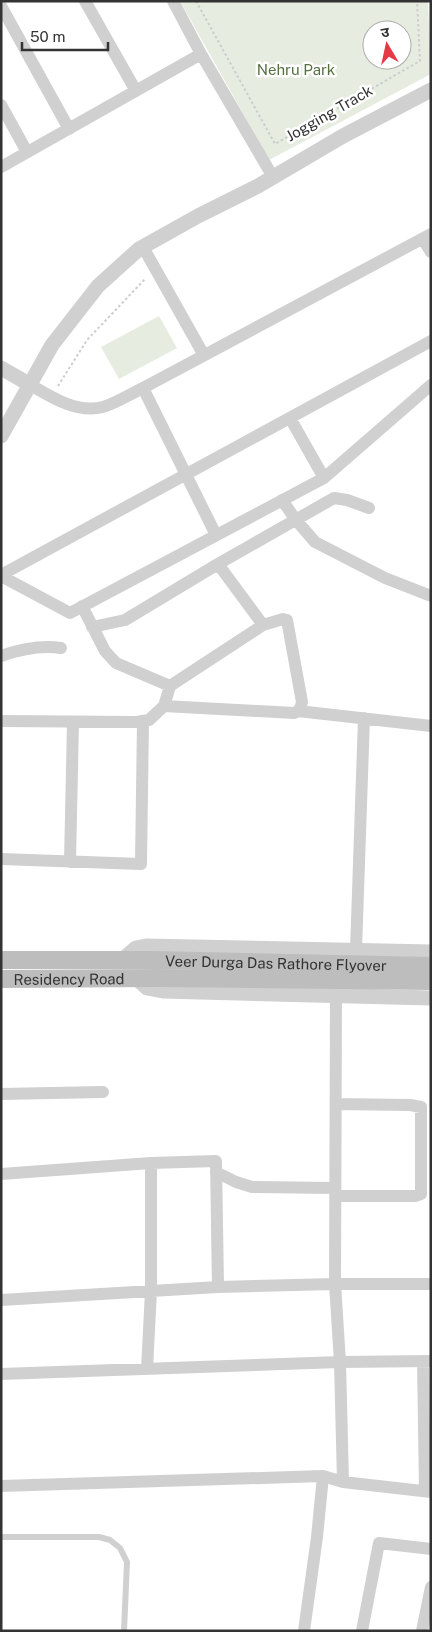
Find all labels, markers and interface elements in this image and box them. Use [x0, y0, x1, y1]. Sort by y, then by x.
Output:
scale bar [22, 20, 109, 52]
north arrow [362, 20, 412, 70]
text: उ [380, 23, 391, 41]
text: 50 m [30, 28, 65, 45]
park label: Nehru Park [257, 61, 335, 78]
street label: Jogging Track [283, 81, 375, 145]
street label: Veer Durga Das Rathore Flyover [165, 952, 387, 974]
street label: Residency Road [13, 970, 125, 987]

